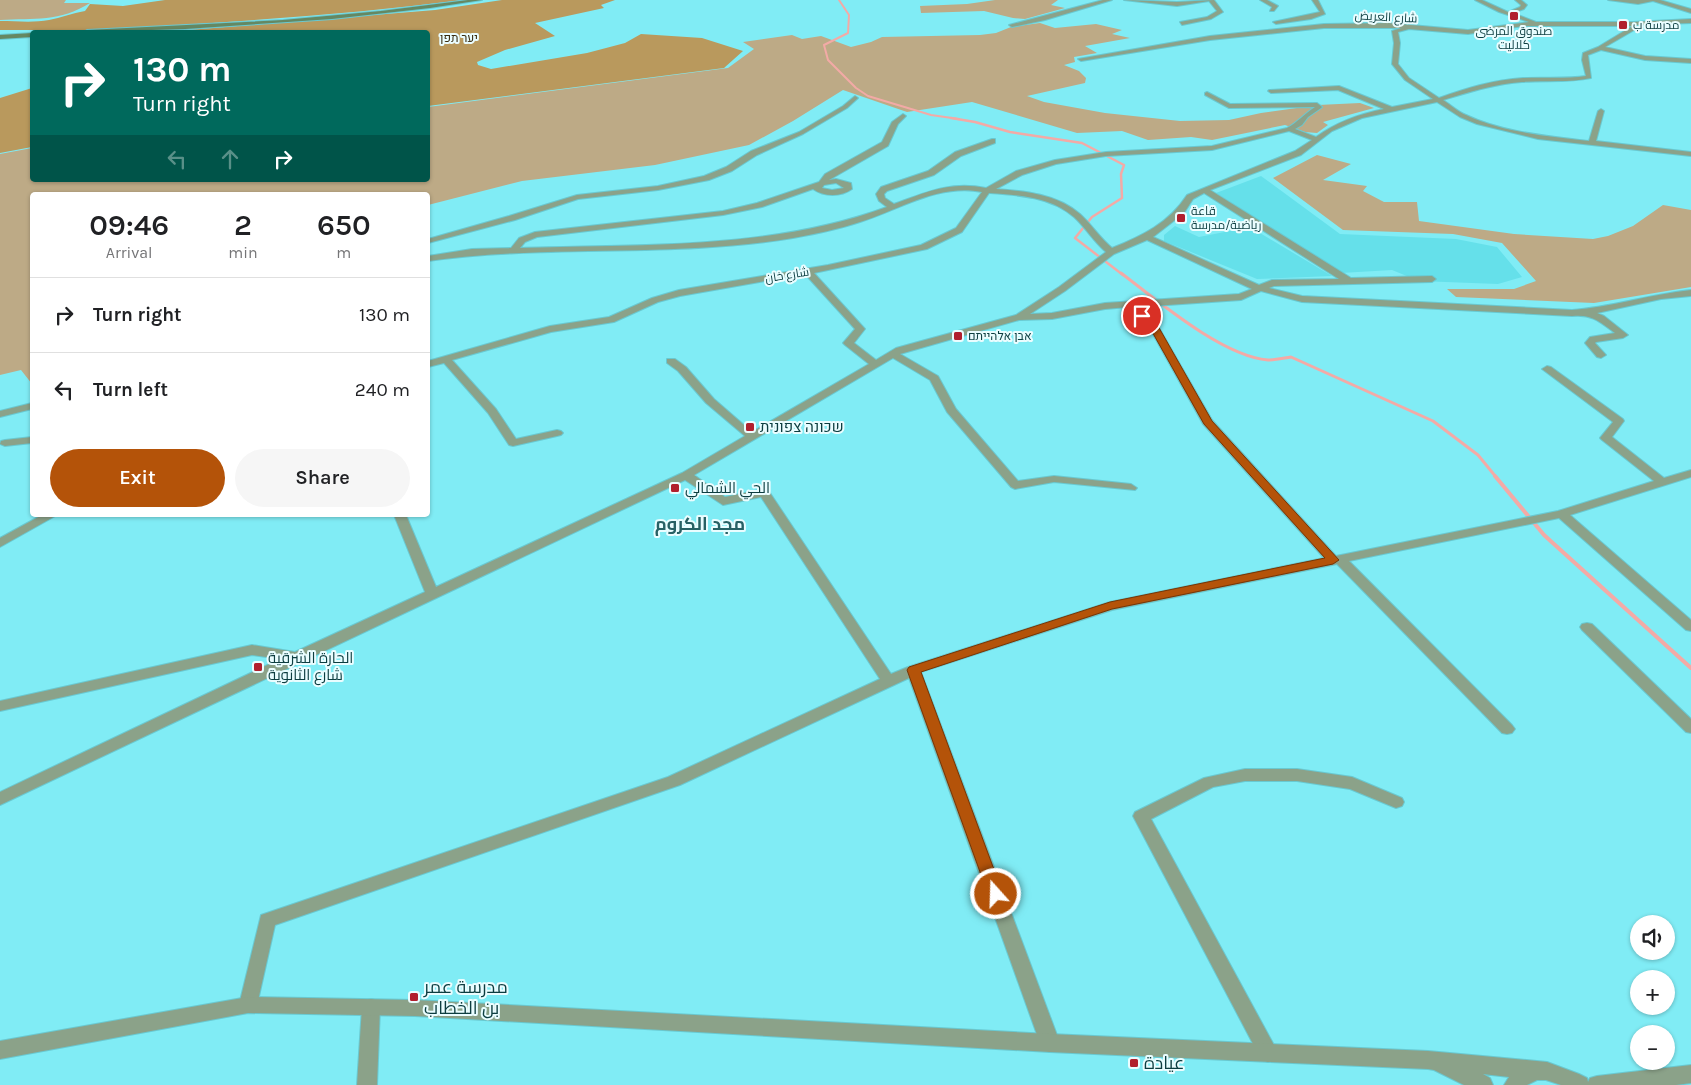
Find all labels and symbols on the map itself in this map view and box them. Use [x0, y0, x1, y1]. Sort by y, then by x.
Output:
street label: شارع العريض [1354, 8, 1418, 27]
marker: صندوق المرضى كلاليت [1508, 10, 1520, 22]
place label: مدرسة ب [1633, 18, 1679, 32]
marker: مدرسة ب [1617, 19, 1629, 31]
place label: صندوق المرضى كلاليت [1476, 24, 1552, 52]
park label: יער תפן [440, 31, 478, 45]
place label: قاعة رياضية/مدرسة [1191, 204, 1261, 232]
marker: قاعة رياضية/مدرسة [1175, 212, 1187, 224]
street label: شارع خان [764, 265, 810, 286]
pin [1121, 295, 1163, 337]
place label: אבן אלהייתם [968, 329, 1032, 343]
marker: אבן אלהייתם [952, 330, 964, 342]
place label: שכונה צפונית [760, 418, 844, 436]
marker: שכונה צפונית [744, 421, 756, 433]
place label: الحي الشمالي [685, 479, 770, 500]
marker: الحي الشمالي [669, 482, 681, 494]
district label: مجد الكروم [655, 513, 745, 536]
place label: الحارة الشرقية شارع الثانوية [268, 649, 353, 686]
marker: الحارة الشرقية شارع الثانوية [252, 661, 264, 673]
position arrow [969, 867, 1021, 919]
place label: مدرسة عمر بن الخطاب [423, 976, 508, 1019]
marker: مدرسة عمر بن الخطاب [408, 991, 420, 1003]
place label: عيادة [1144, 1052, 1184, 1074]
marker: عيادة [1128, 1057, 1140, 1069]

